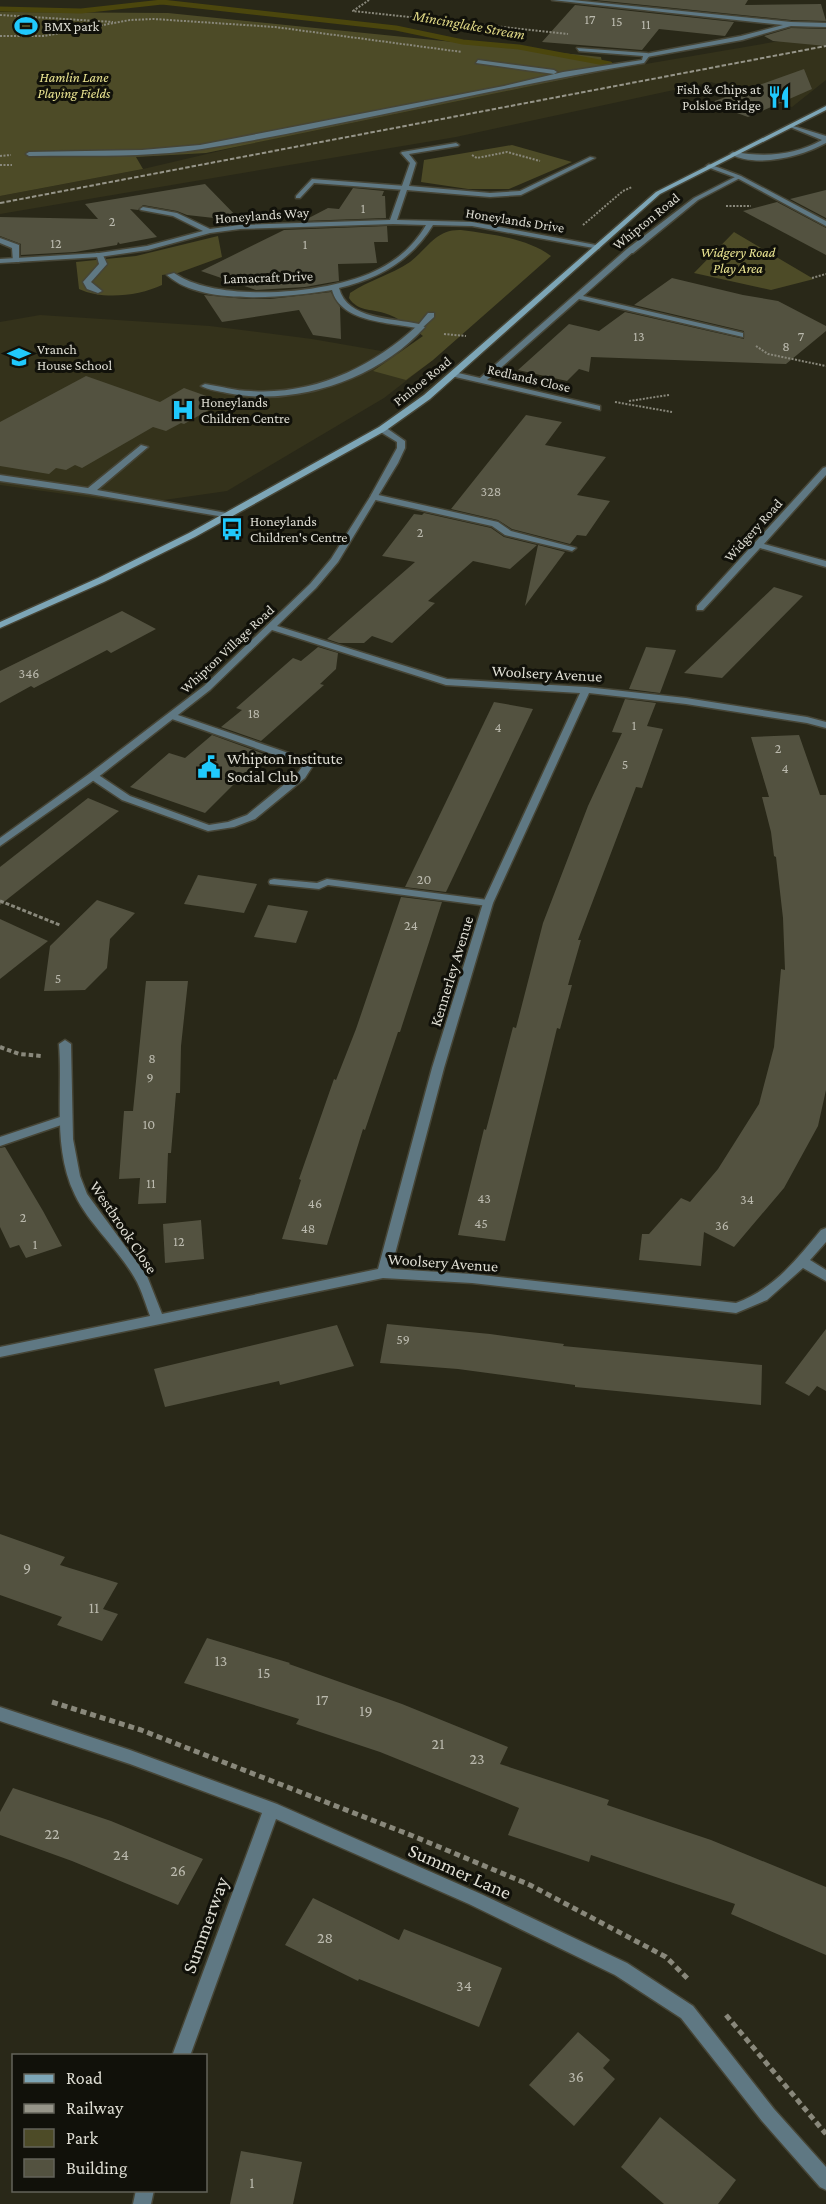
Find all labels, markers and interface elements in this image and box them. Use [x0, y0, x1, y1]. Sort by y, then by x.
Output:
water label: Mincinglake Stream [411, 7, 526, 44]
house number: 17 [584, 11, 596, 27]
sports icon: BMX park [13, 13, 39, 39]
house number: 15 [611, 13, 623, 29]
house number: 11 [641, 16, 651, 32]
place label: BMX park [44, 18, 100, 34]
park label: Hamlin Lane Playing Fields [38, 69, 111, 101]
place label: Fish & Chips at Polsloe Bridge [676, 81, 761, 113]
restaurant icon: Fish & Chips at Polsloe Bridge [766, 84, 792, 110]
street label: Whipton Road [609, 189, 683, 253]
house number: 1 [361, 200, 366, 216]
street label: Honeylands Way [214, 204, 310, 226]
street label: Honeylands Drive [464, 204, 566, 236]
house number: 2 [109, 213, 116, 229]
house number: 12 [50, 235, 62, 251]
house number: 1 [303, 236, 308, 252]
park label: Widgery Road Play Area [701, 244, 776, 276]
street label: Lamacraft Drive [223, 267, 313, 287]
house number: 13 [633, 328, 645, 344]
house number: 7 [798, 328, 805, 344]
house number: 8 [782, 338, 790, 354]
place label: Vranch House School [37, 341, 113, 373]
school or university icon: Vranch House School [6, 344, 32, 370]
street label: Pinhoe Road [390, 352, 455, 409]
street label: Redlands Close [486, 361, 572, 395]
place label: Honeylands Children Centre [201, 394, 290, 426]
hospital icon: Honeylands Children Centre [170, 397, 196, 423]
house number: 328 [481, 483, 501, 499]
street label: Widgery Road [721, 495, 786, 565]
place label: Honeylands Children's Centre [250, 513, 347, 545]
bus stop icon: Honeylands Children's Centre [219, 516, 245, 542]
house number: 2 [417, 524, 424, 540]
street label: Whipton Village Road [177, 601, 278, 697]
street label: Woolsery Avenue [491, 662, 603, 686]
house number: 346 [19, 665, 39, 681]
house number: 18 [248, 705, 260, 721]
house number: 1 [632, 717, 637, 733]
house number: 4 [494, 719, 502, 735]
house number: 2 [775, 740, 782, 756]
place label: Whipton Institute Social Club [227, 750, 343, 785]
public building icon: Whipton Institute Social Club [196, 754, 222, 780]
house number: 5 [622, 756, 628, 772]
house number: 4 [781, 760, 789, 776]
house number: 20 [417, 871, 431, 887]
street label: Kennerley Avenue [427, 914, 477, 1029]
house number: 24 [404, 917, 418, 933]
house number: 5 [55, 970, 61, 986]
house number: 8 [148, 1050, 156, 1066]
house number: 9 [146, 1069, 154, 1085]
house number: 10 [143, 1116, 155, 1132]
house number: 11 [146, 1175, 156, 1191]
street label: Westbrook Close [86, 1178, 161, 1277]
house number: 43 [477, 1190, 491, 1206]
house number: 34 [740, 1191, 754, 1207]
house number: 46 [308, 1195, 322, 1211]
house number: 2 [20, 1209, 27, 1225]
house number: 45 [474, 1215, 488, 1231]
house number: 36 [715, 1217, 729, 1233]
house number: 48 [301, 1220, 315, 1236]
house number: 12 [173, 1233, 185, 1249]
house number: 1 [33, 1236, 38, 1252]
street label: Woolsery Avenue [387, 1250, 499, 1276]
house number: 59 [396, 1331, 410, 1347]
house number: 9 [23, 1559, 31, 1576]
house number: 11 [89, 1599, 99, 1616]
house number: 13 [215, 1652, 227, 1669]
house number: 15 [258, 1664, 270, 1681]
house number: 17 [316, 1691, 329, 1708]
house number: 19 [359, 1702, 373, 1719]
house number: 21 [432, 1735, 444, 1752]
house number: 23 [469, 1750, 485, 1767]
house number: 22 [44, 1825, 60, 1842]
street label: Summer Lane [405, 1838, 515, 1904]
house number: 24 [113, 1846, 129, 1863]
house number: 26 [170, 1862, 186, 1879]
street label: Summerway [177, 1873, 234, 1977]
house number: 28 [317, 1929, 333, 1946]
house number: 34 [456, 1977, 472, 1994]
legend [12, 2054, 207, 2192]
text: Road [66, 2068, 103, 2088]
house number: 36 [568, 2068, 584, 2085]
text: Railway [66, 2098, 124, 2118]
text: Park [66, 2128, 98, 2148]
text: Building [66, 2158, 128, 2178]
house number: 1 [249, 2174, 255, 2191]

